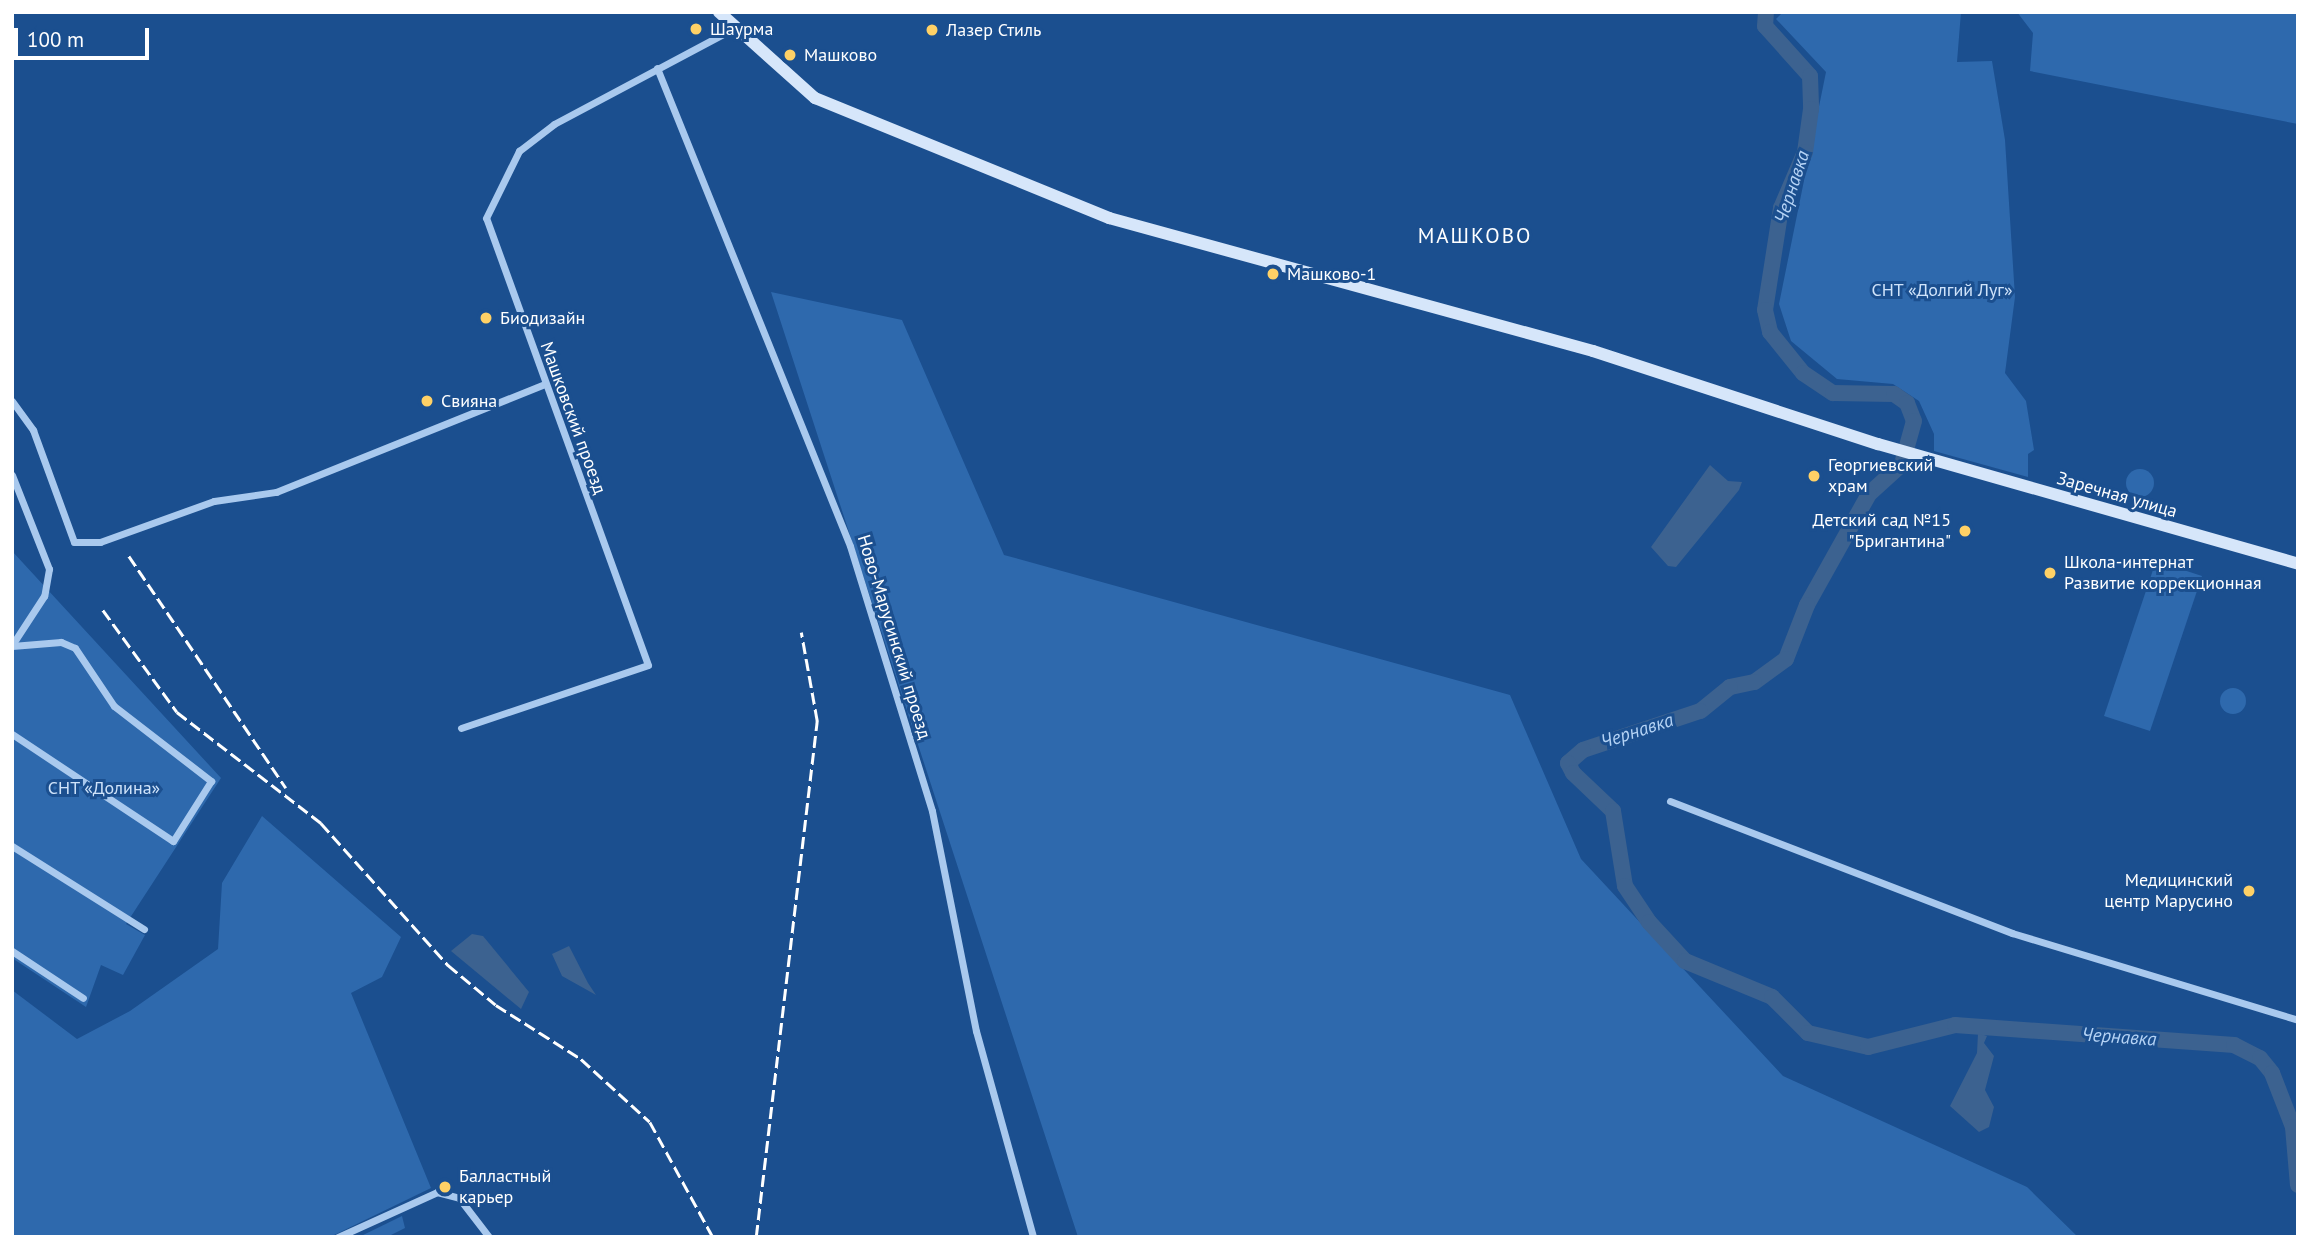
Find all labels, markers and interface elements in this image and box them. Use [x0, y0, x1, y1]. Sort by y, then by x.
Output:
scale bar [18, 14, 152, 58]
place label: Шаурма [710, 18, 773, 40]
place label: Лазер Стиль [946, 19, 1041, 41]
marker: Шаурма [688, 21, 704, 37]
marker: Лазер Стиль [924, 22, 940, 38]
text: 100 m [27, 26, 84, 53]
place label: Машково [804, 44, 877, 66]
marker: Машково [782, 47, 798, 63]
water label: Чернавка [1770, 148, 1814, 226]
district label: МАШКОВО [1419, 223, 1531, 249]
place label: Машково-1 [1287, 263, 1376, 285]
marker: Машково-1 [1265, 266, 1281, 282]
park label: СНТ «Долгий Луг» [1871, 279, 2013, 301]
place label: Биодизайн [500, 307, 585, 329]
marker: Биодизайн [478, 310, 494, 326]
street label: Машковский проезд [535, 339, 611, 497]
place label: Свияна [441, 390, 497, 412]
marker: Свияна [419, 393, 435, 409]
place label: Георгиевский храм [1828, 455, 1933, 498]
marker: Георгиевский храм [1806, 468, 1822, 484]
street label: Заречная улица [2054, 468, 2180, 522]
place label: Детский сад №15 "Бригантина" [1813, 510, 1951, 552]
marker: Детский сад №15 "Бригантина" [1957, 523, 1973, 539]
street label: Ново-Марусинский проезд [853, 532, 935, 742]
place label: Школа-интернат Развитие коррекционная [2064, 552, 2262, 594]
marker: Школа-интернат Развитие коррекционная [2042, 565, 2058, 581]
water label: Чернавка [1598, 709, 1676, 753]
park label: СНТ «Долина» [47, 777, 161, 799]
place label: Медицинский центр Марусино [2104, 870, 2233, 912]
marker: Медицинский центр Марусино [2239, 881, 2259, 901]
water label: Чернавка [2081, 1023, 2157, 1051]
place label: Балластный карьер [459, 1166, 551, 1208]
marker: Балластный карьер [437, 1179, 453, 1195]

